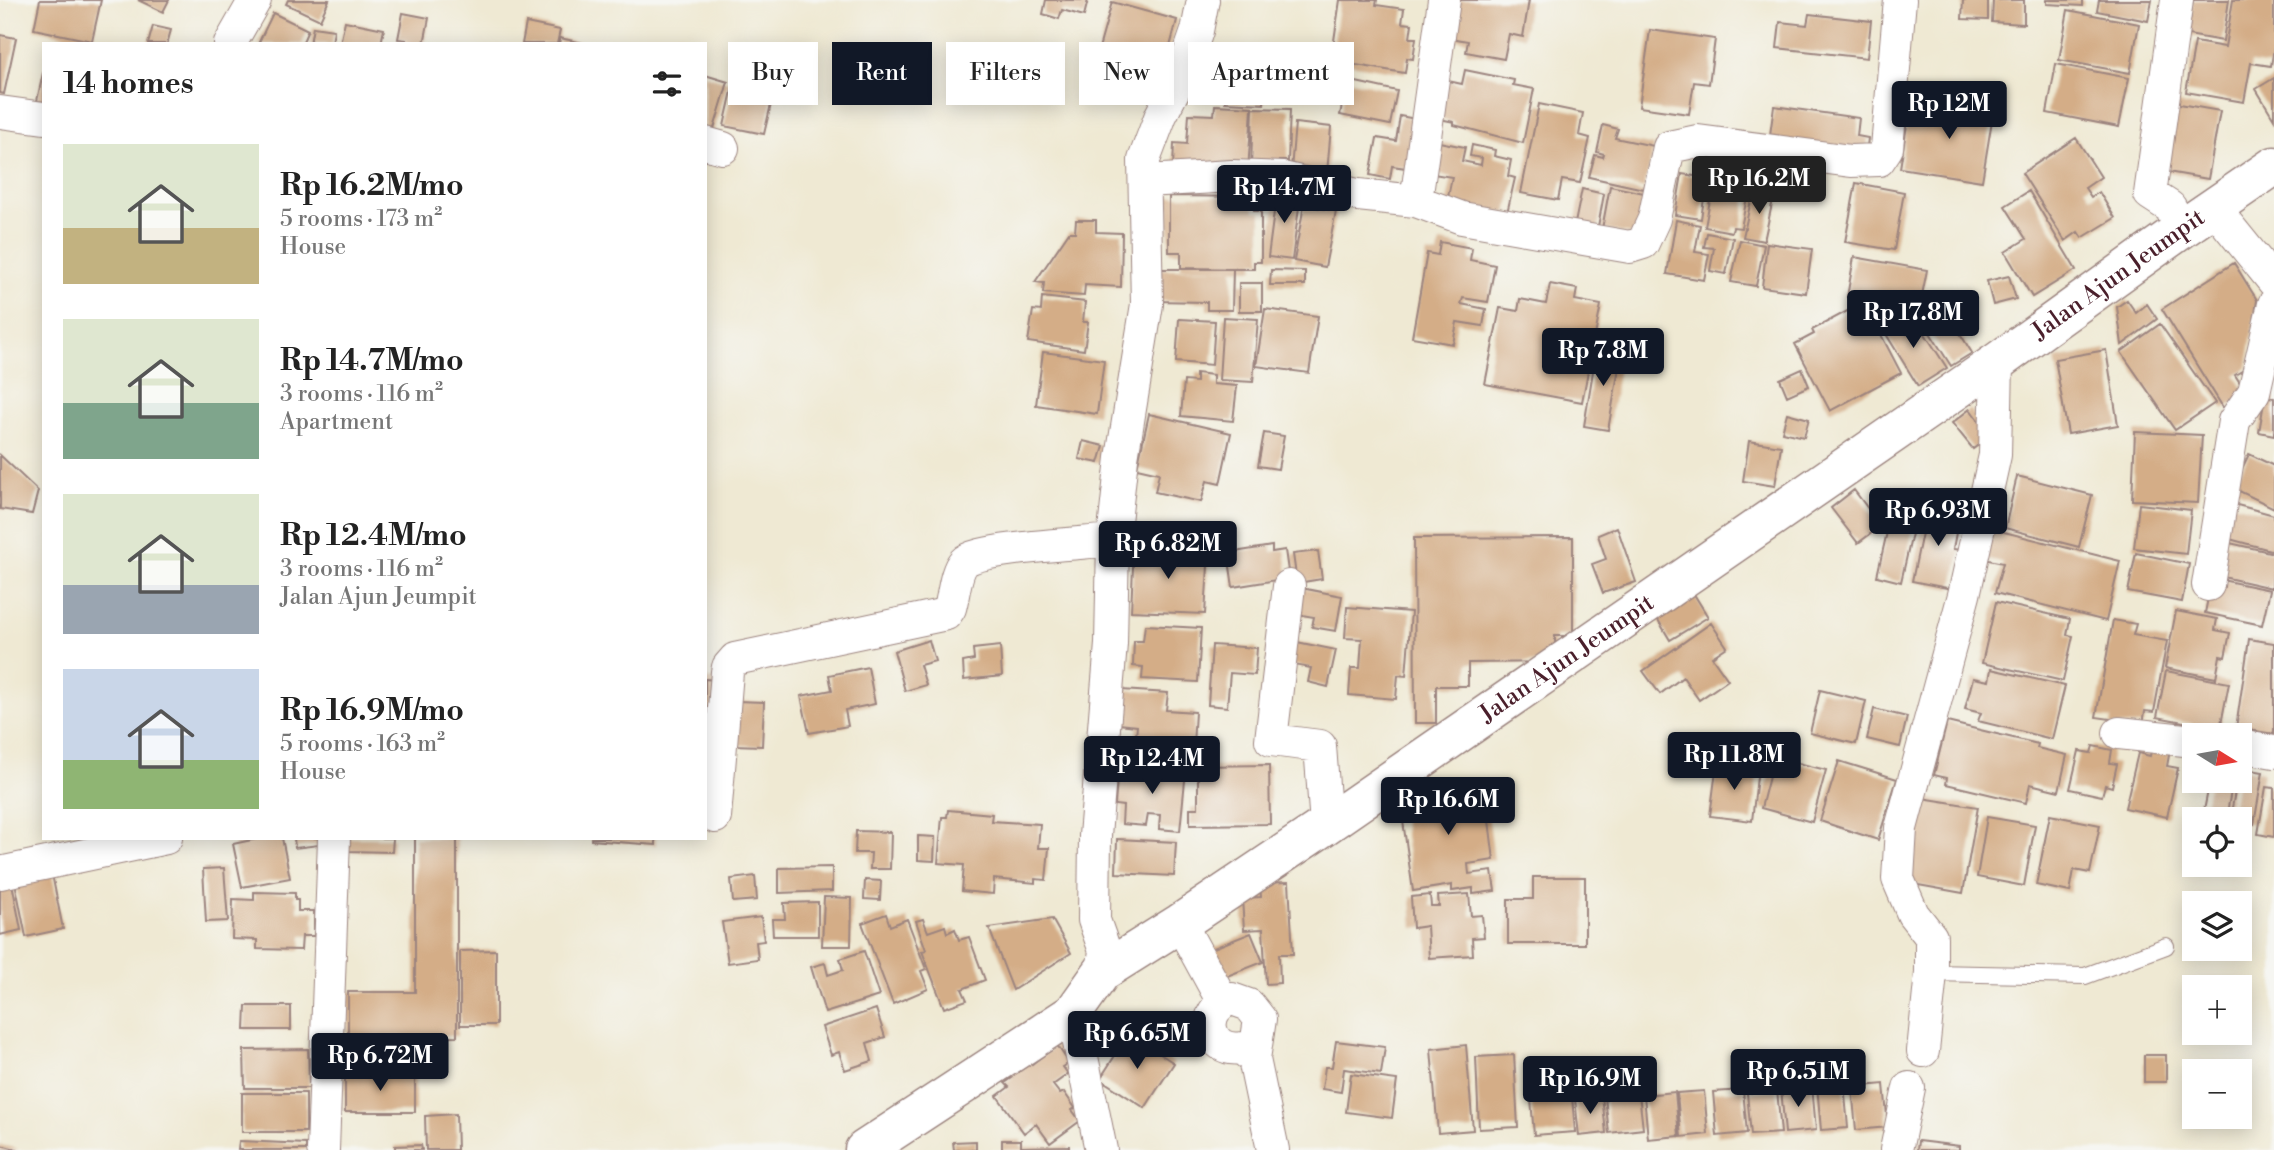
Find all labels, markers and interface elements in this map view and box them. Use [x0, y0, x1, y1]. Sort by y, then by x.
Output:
chip: Buy [728, 42, 818, 105]
chip: Rent [832, 42, 932, 105]
chip: Filters [946, 42, 1065, 105]
chip: New [1079, 42, 1174, 105]
chip: Apartment [1188, 42, 1354, 105]
text: 14 homes [63, 65, 194, 103]
icon: filters [648, 65, 686, 103]
pin: Rp 12M [1892, 82, 2006, 141]
text: Rp 12M [1908, 90, 1990, 118]
pin: Rp 16.2M [1687, 156, 1831, 216]
text: Rp 16.2M [1708, 165, 1810, 193]
pin: Rp 14.7M [1212, 166, 1356, 225]
text: Rp 16.2M/mo [280, 167, 464, 205]
icon: home [119, 172, 203, 256]
text: Rp 14.7M [1233, 174, 1335, 202]
street label: Jalan Ajun Jeumpit [2026, 203, 2211, 347]
text: 5 rooms · 173 m² [280, 205, 442, 233]
text: House [280, 233, 346, 261]
pin: Rp 17.8M [1841, 290, 1985, 350]
text: Rp 17.8M [1863, 299, 1963, 327]
pin: Rp 7.8M [1538, 328, 1668, 388]
text: Rp 7.8M [1558, 337, 1648, 365]
text: Rp 14.7M/mo [280, 342, 464, 380]
icon: home [119, 347, 203, 431]
text: 3 rooms · 116 m² [280, 380, 443, 408]
text: Apartment [280, 408, 393, 436]
pin: Rp 6.93M [1866, 489, 2010, 548]
text: Rp 6.93M [1885, 497, 1991, 525]
text: Rp 12.4M/mo [280, 517, 467, 555]
icon: home [119, 522, 203, 606]
pin: Rp 6.82M [1096, 522, 1240, 581]
text: Rp 6.82M [1115, 530, 1221, 558]
text: 3 rooms · 116 m² [280, 555, 443, 583]
text: Jalan Ajun Jeumpit [280, 583, 477, 611]
street label: Jalan Ajun Jeumpit [1473, 588, 1661, 730]
text: Rp 16.9M/mo [280, 692, 464, 730]
icon: home [119, 697, 203, 781]
north arrow [2182, 723, 2252, 793]
map controls [2182, 723, 2252, 1129]
text: 5 rooms · 163 m² [280, 730, 445, 758]
pin: Rp 11.8M [1662, 732, 1806, 792]
pin: Rp 12.4M [1080, 736, 1224, 796]
text: Rp 11.8M [1684, 741, 1784, 769]
text: Rp 12.4M [1100, 745, 1204, 773]
text: House [280, 758, 346, 786]
pin: Rp 16.6M [1376, 778, 1520, 837]
text: Rp 16.6M [1397, 786, 1499, 814]
button: locate [2182, 807, 2252, 877]
button: layers [2182, 891, 2252, 961]
button: + [2182, 975, 2252, 1045]
pin: Rp 6.65M [1065, 1012, 1209, 1071]
text: Rp 6.65M [1084, 1020, 1190, 1048]
pin: Rp 6.72M [308, 1034, 452, 1093]
text: Rp 6.72M [328, 1042, 433, 1070]
pin: Rp 6.51M [1726, 1050, 1870, 1109]
pin: Rp 16.9M [1518, 1056, 1662, 1116]
text: Rp 6.51M [1747, 1058, 1849, 1086]
button: − [2182, 1059, 2252, 1129]
text: Rp 16.9M [1539, 1065, 1641, 1093]

